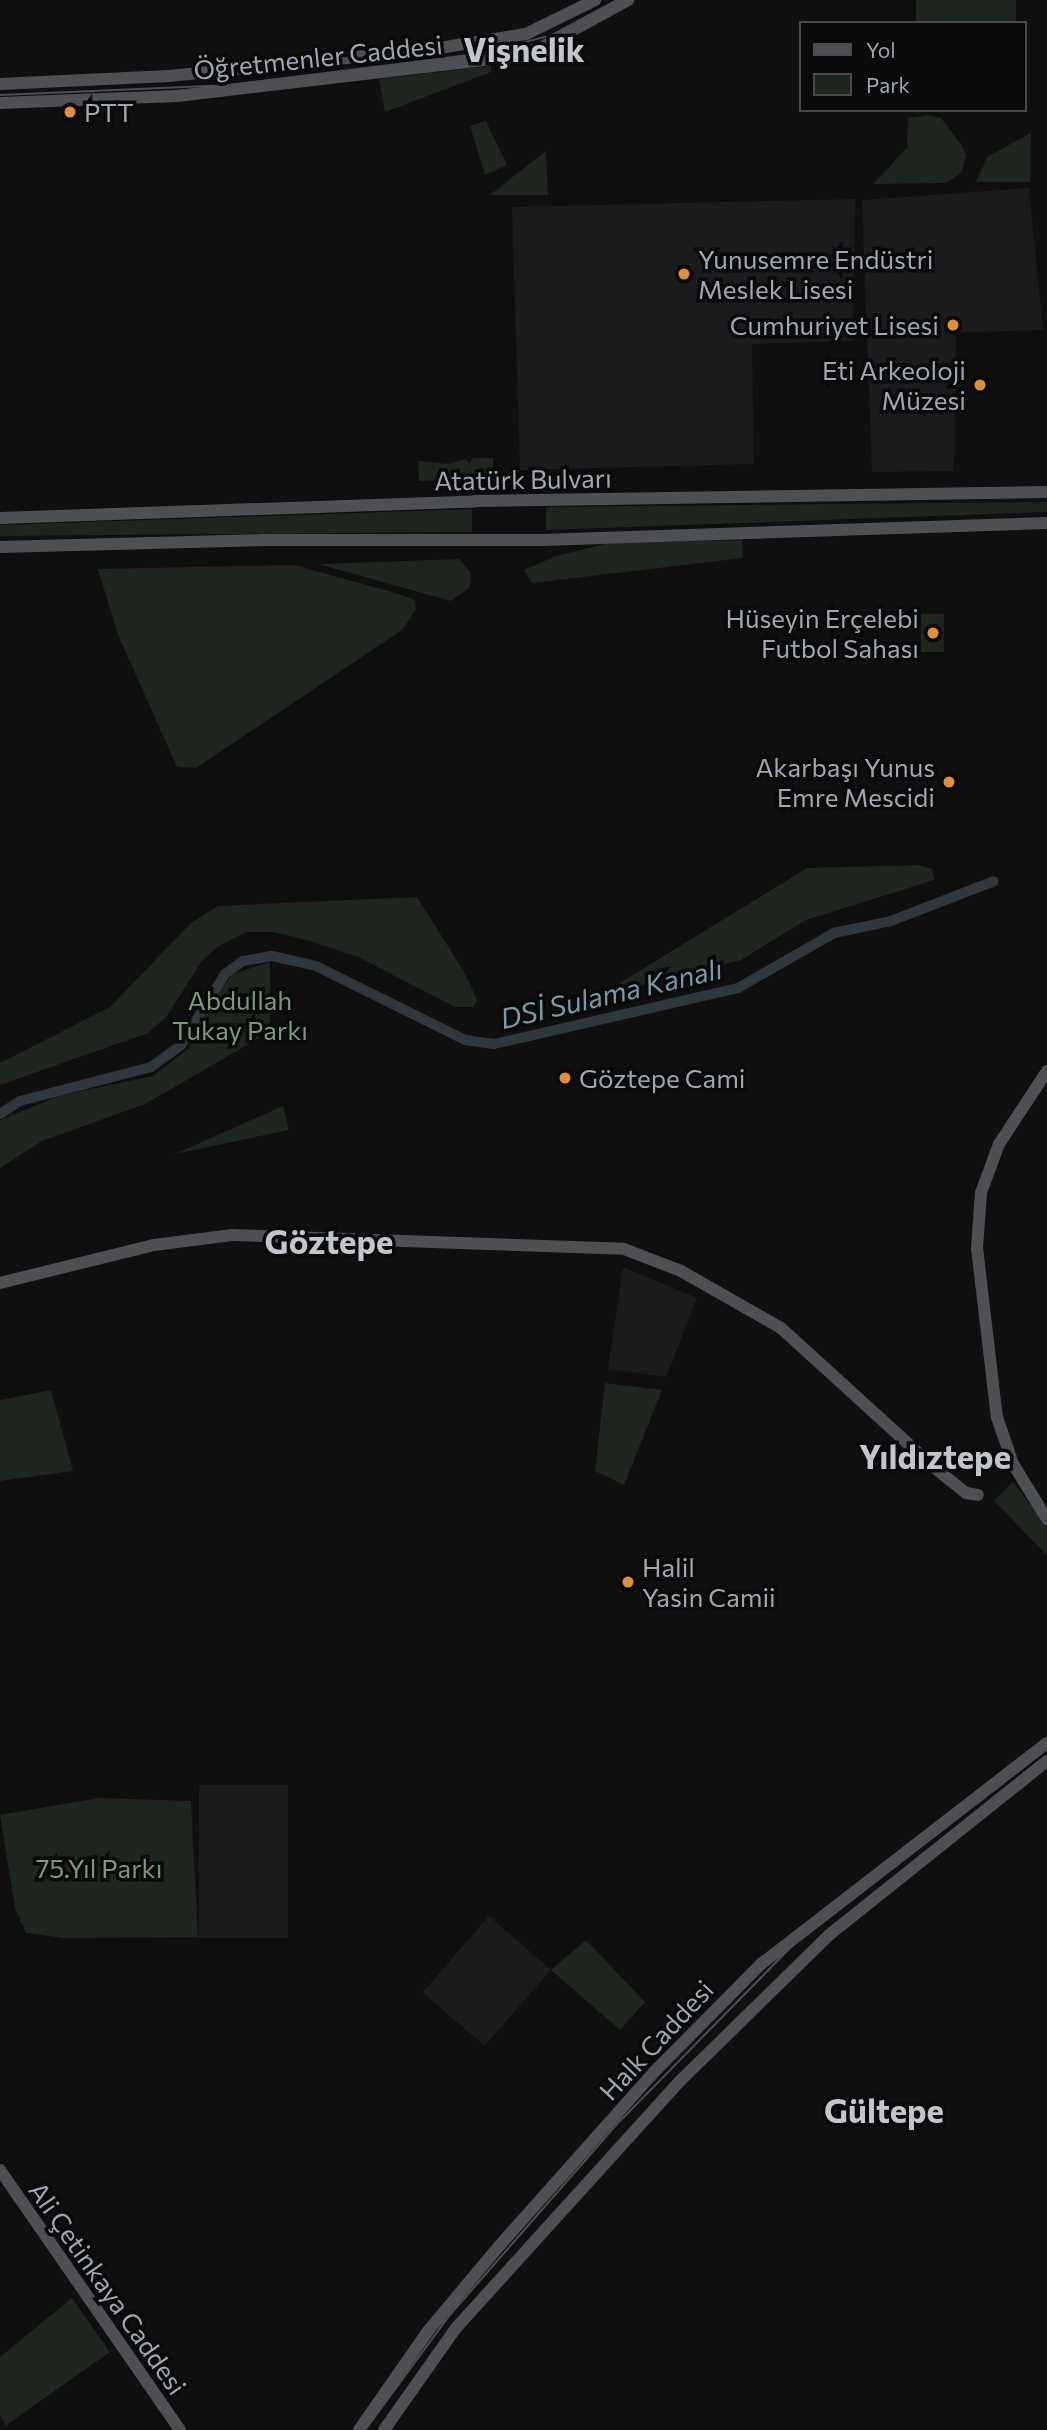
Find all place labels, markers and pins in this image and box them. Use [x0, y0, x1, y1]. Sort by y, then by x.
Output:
place label: PTT [84, 96, 134, 128]
marker: PTT [62, 104, 78, 120]
place label: Yunusemre Endüstri Meslek Lisesi [698, 243, 933, 304]
marker: Yunusemre Endüstri Meslek Lisesi [676, 266, 692, 282]
place label: Cumhuriyet Lisesi [730, 309, 939, 341]
marker: Cumhuriyet Lisesi [945, 317, 961, 333]
place label: Eti Arkeoloji Müzesi [822, 354, 966, 416]
marker: Eti Arkeoloji Müzesi [972, 377, 988, 393]
place label: Hüseyin Erçelebi Futbol Sahası [725, 602, 919, 664]
marker: Hüseyin Erçelebi Futbol Sahası [925, 625, 941, 641]
place label: Akarbaşı Yunus Emre Mescidi [755, 751, 935, 812]
marker: Akarbaşı Yunus Emre Mescidi [941, 774, 957, 790]
place label: Göztepe Cami [579, 1062, 746, 1094]
marker: Göztepe Cami [557, 1070, 573, 1086]
place label: Halil Yasin Camii [642, 1551, 776, 1612]
marker: Halil Yasin Camii [620, 1574, 636, 1590]

